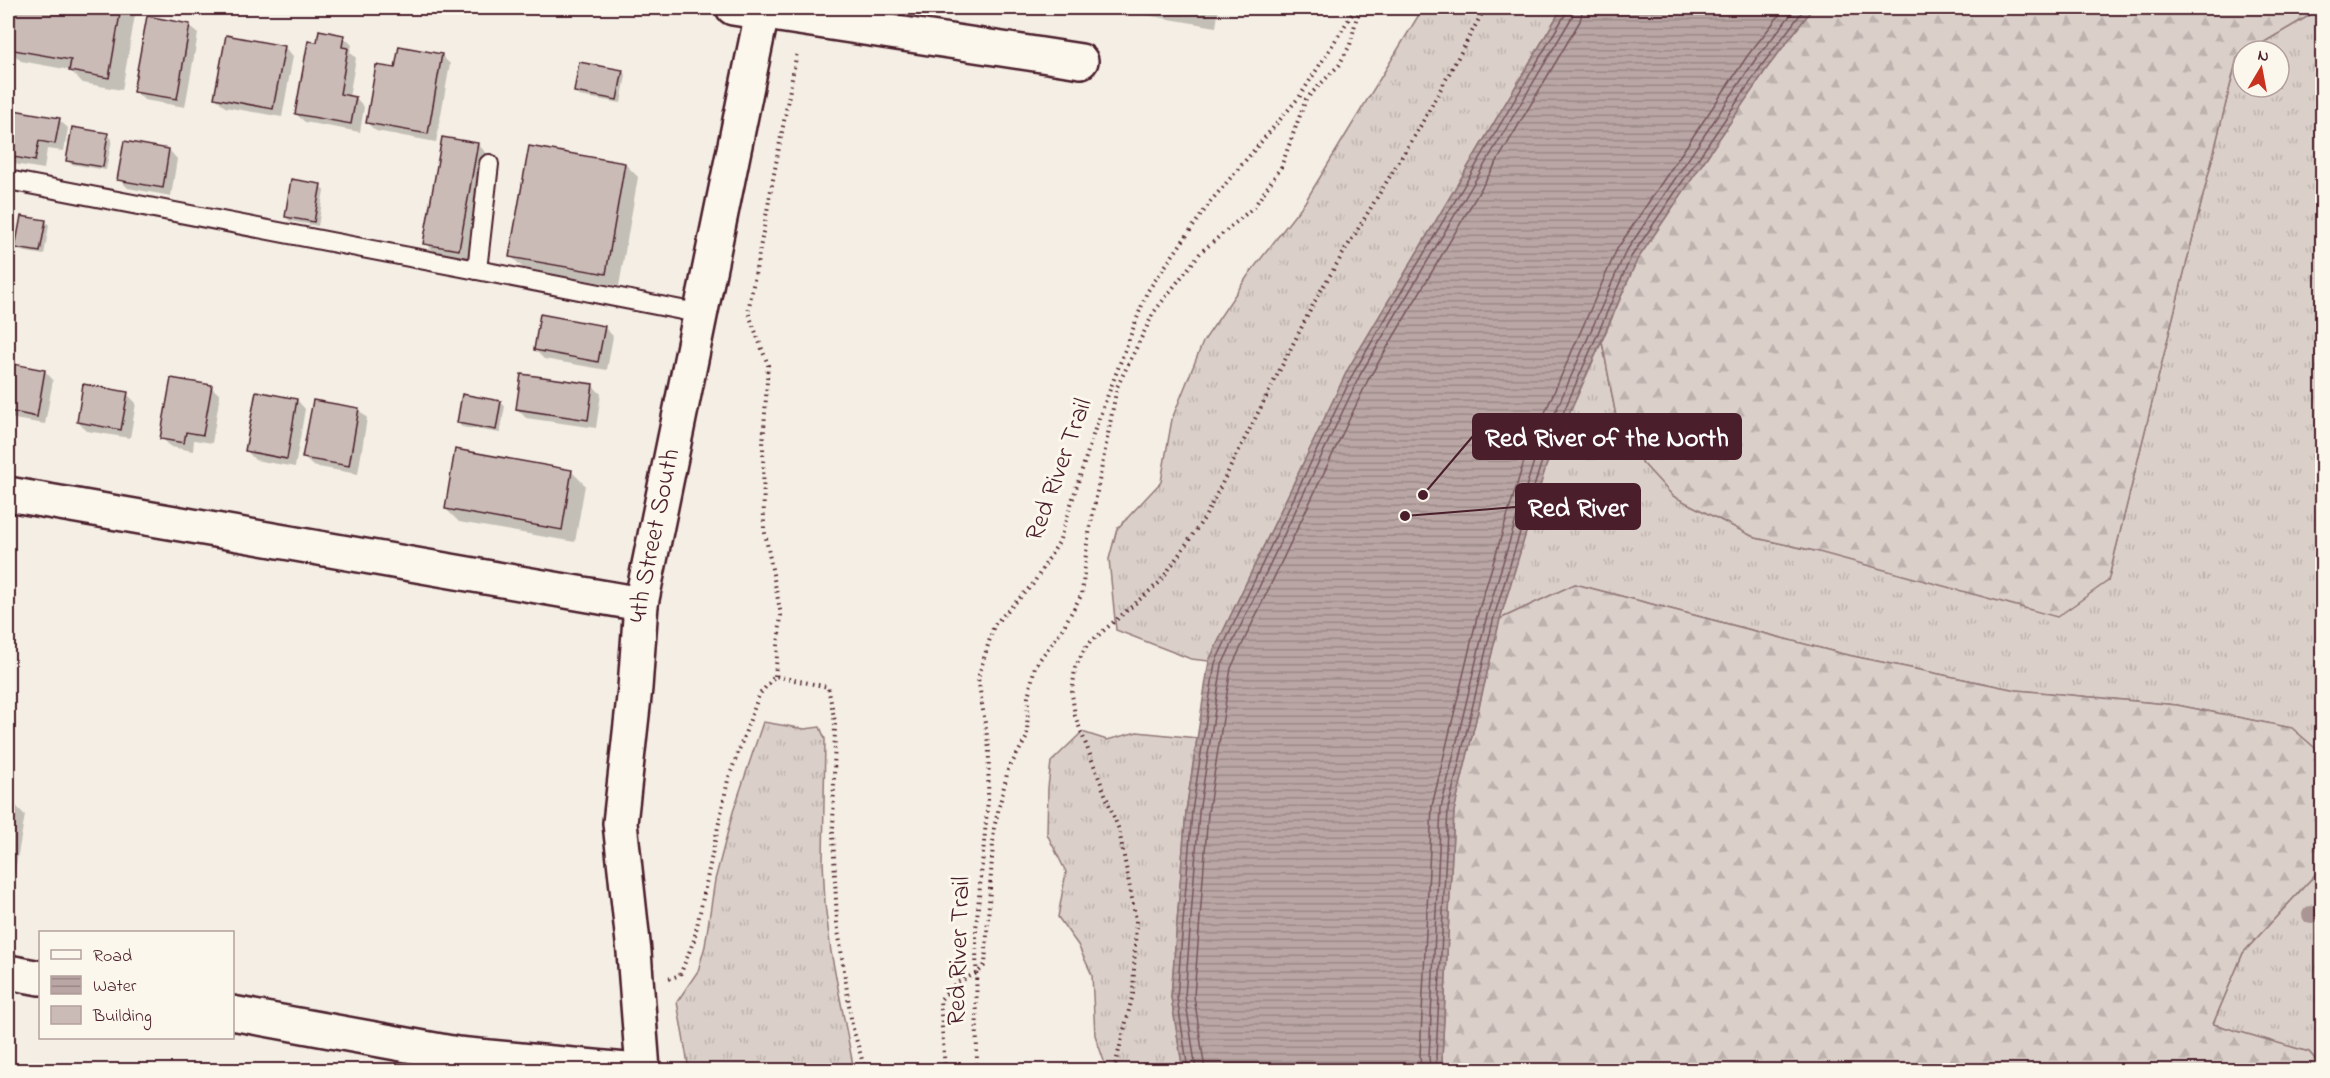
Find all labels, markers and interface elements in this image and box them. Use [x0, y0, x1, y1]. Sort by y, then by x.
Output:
north arrow [2231, 39, 2291, 99]
text: N [2256, 43, 2271, 69]
street label: Red River Trail [1017, 393, 1103, 547]
callout: Red River of the North [1473, 414, 1741, 459]
text: Red River of the North [1485, 420, 1729, 459]
street label: 4th Street South [621, 445, 691, 624]
callout: Red River [1516, 484, 1640, 529]
text: Red River [1528, 490, 1629, 529]
street label: Red River Trail [938, 876, 982, 1026]
legend [39, 931, 234, 1039]
text: Road [93, 944, 132, 970]
text: Water [93, 974, 137, 1000]
text: Building [92, 1004, 152, 1031]

